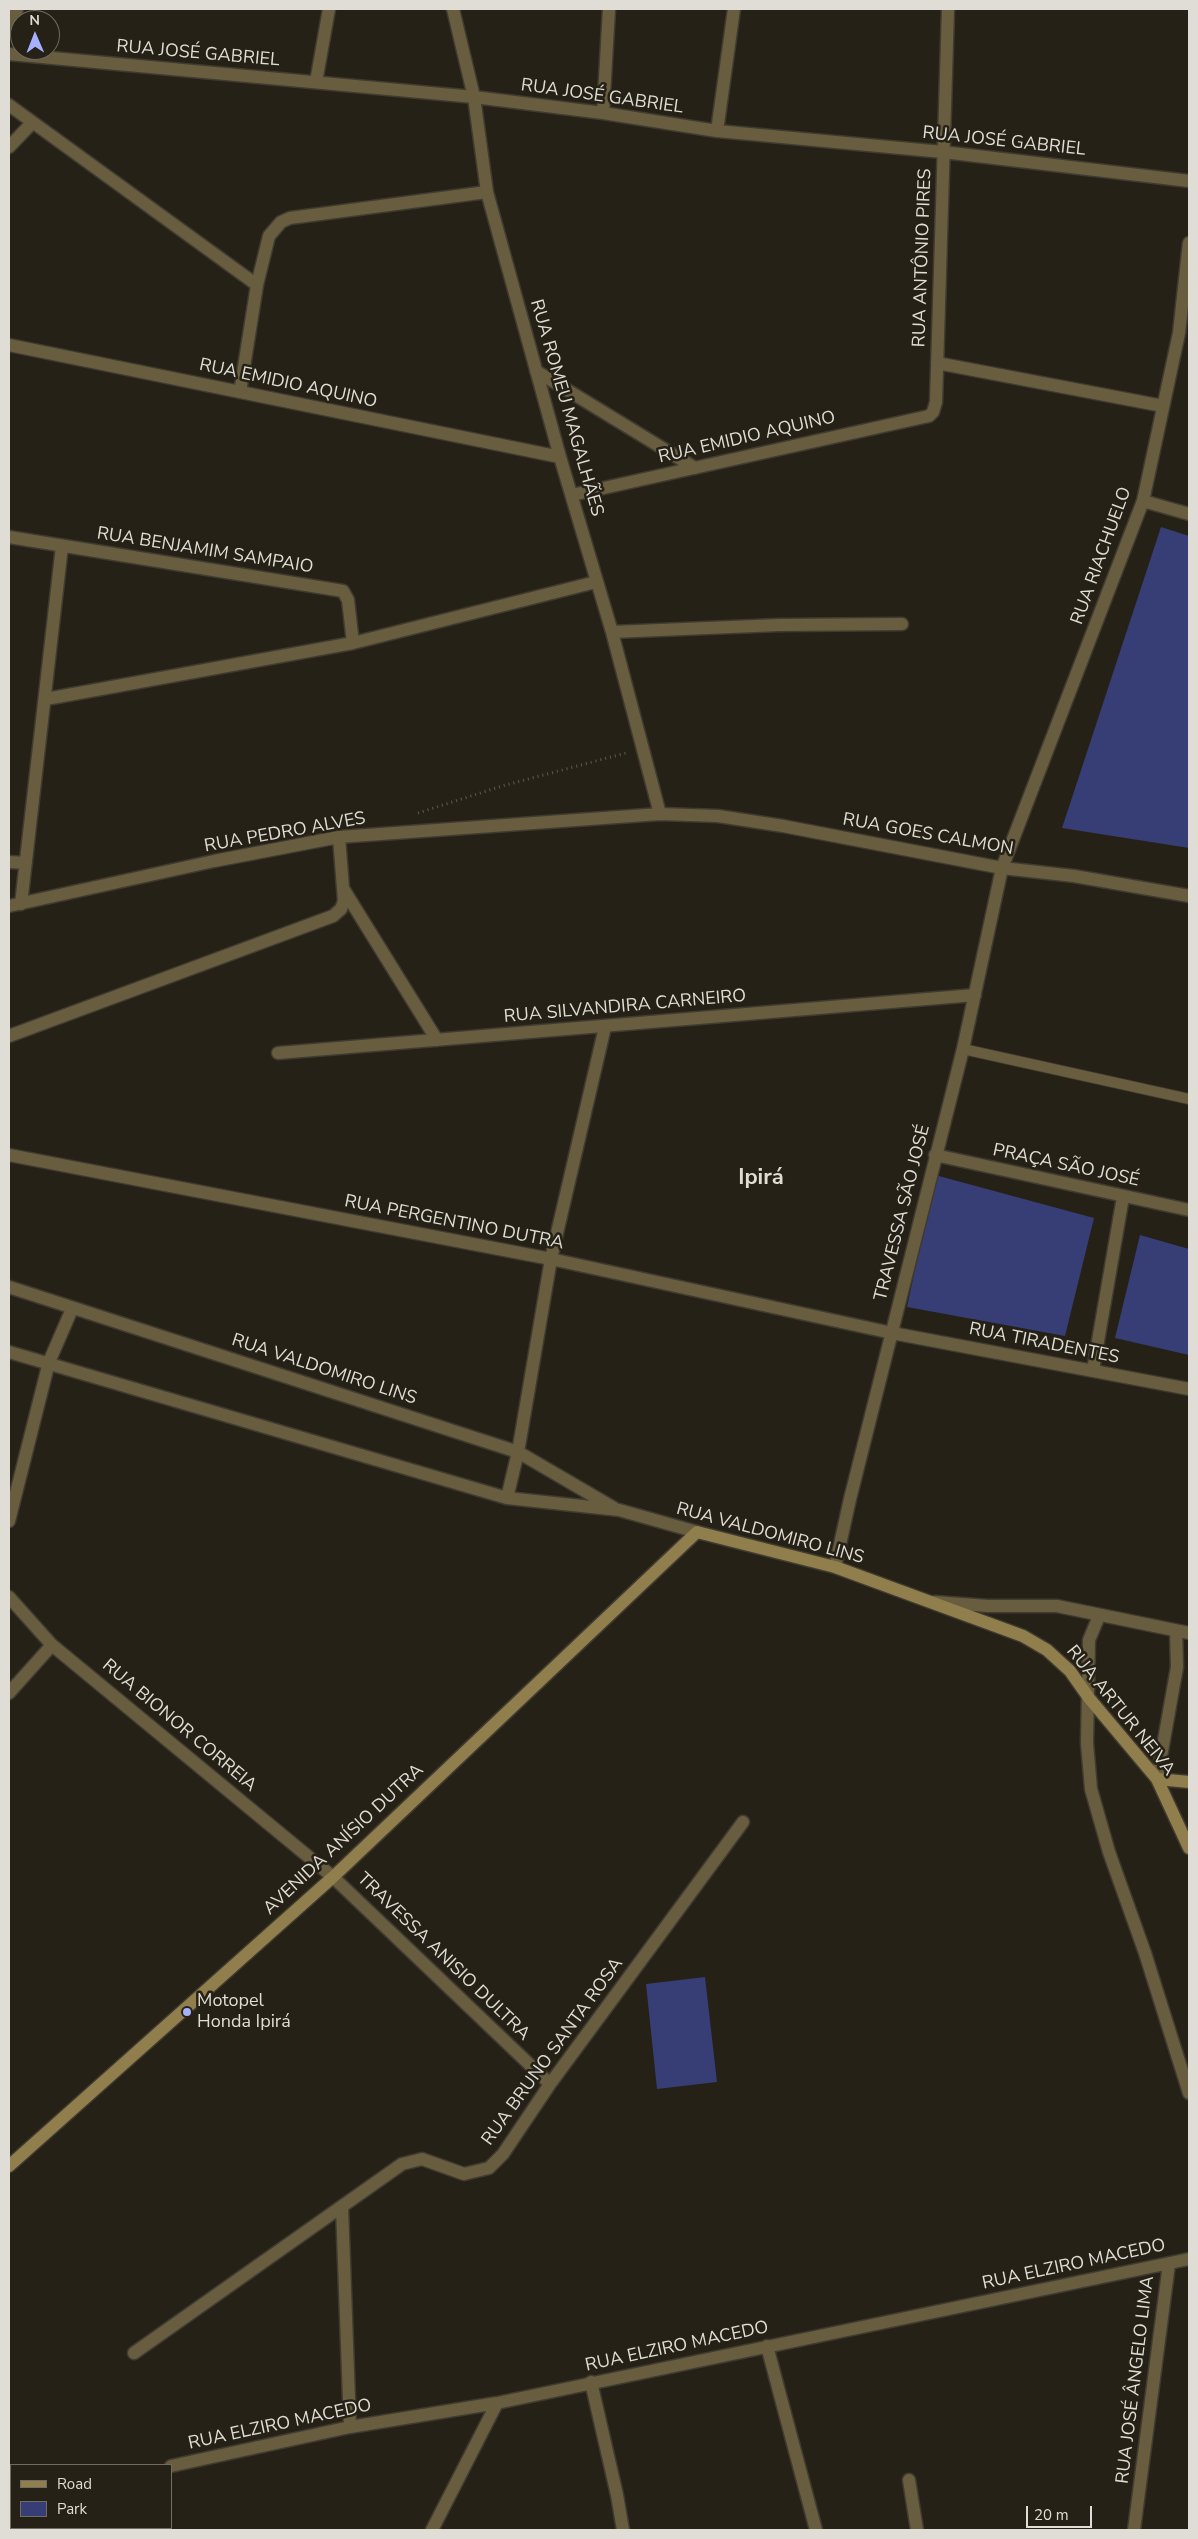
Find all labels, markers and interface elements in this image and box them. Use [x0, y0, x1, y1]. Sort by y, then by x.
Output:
north arrow [10, 10, 60, 60]
text: N [29, 11, 40, 30]
street label: RUA JOSÉ GABRIEL [115, 36, 281, 72]
street label: RUA JOSÉ GABRIEL [519, 75, 685, 119]
street label: RUA JOSÉ GABRIEL [921, 123, 1087, 161]
street label: RUA ANTÔNIO PIRES [909, 168, 937, 348]
street label: RUA ROMEU MAGALHÃES [525, 297, 607, 519]
street label: RUA EMIDIO AQUINO [197, 355, 379, 413]
street label: RUA EMIDIO AQUINO [656, 407, 838, 469]
street label: RUA RIACHUELO [1067, 484, 1137, 628]
street label: RUA BENJAMIM SAMPAIO [95, 523, 315, 579]
street label: RUA PEDRO ALVES [203, 808, 367, 858]
street label: RUA GOES CALMON [841, 809, 1015, 861]
street label: RUA SILVANDIRA CARNEIRO [503, 986, 747, 1028]
street label: TRAVESSA SÃO JOSÉ [871, 1123, 935, 1303]
street label: PRAÇA SÃO JOSÉ [991, 1140, 1141, 1192]
district label: Ipirá [738, 1166, 784, 1192]
street label: RUA PERGENTINO DUTRA [342, 1191, 566, 1255]
street label: RUA TIRADENTES [967, 1319, 1121, 1369]
street label: RUA VALDOMIRO LINS [229, 1330, 419, 1410]
street label: RUA VALDOMIRO LINS [674, 1499, 866, 1569]
street label: RUA ARTUR NEIVA [1061, 1642, 1179, 1780]
street label: RUA BIONOR CORREIA [97, 1655, 261, 1797]
street label: AVENIDA ANÍSIO DUTRA [259, 1760, 429, 1920]
street label: TRAVESSA ANISIO DULTRA [352, 1869, 534, 2045]
street label: RUA BRUNO SANTA ROSA [478, 1954, 628, 2150]
place label: Motopel Honda Ipirá [197, 1991, 291, 2034]
marker: Motopel Honda Ipirá [181, 2006, 193, 2018]
street label: RUA ELZIRO MACEDO [980, 2235, 1168, 2295]
street label: RUA JOSÉ ÂNGELO LIMA [1113, 2275, 1159, 2485]
street label: RUA ELZIRO MACEDO [583, 2317, 771, 2377]
street label: RUA ELZIRO MACEDO [186, 2395, 374, 2455]
legend [10, 2464, 172, 2529]
text: Road [57, 2474, 92, 2494]
scale bar [1028, 2496, 1094, 2528]
text: Park [57, 2499, 87, 2519]
text: 20 m [1034, 2505, 1069, 2525]

